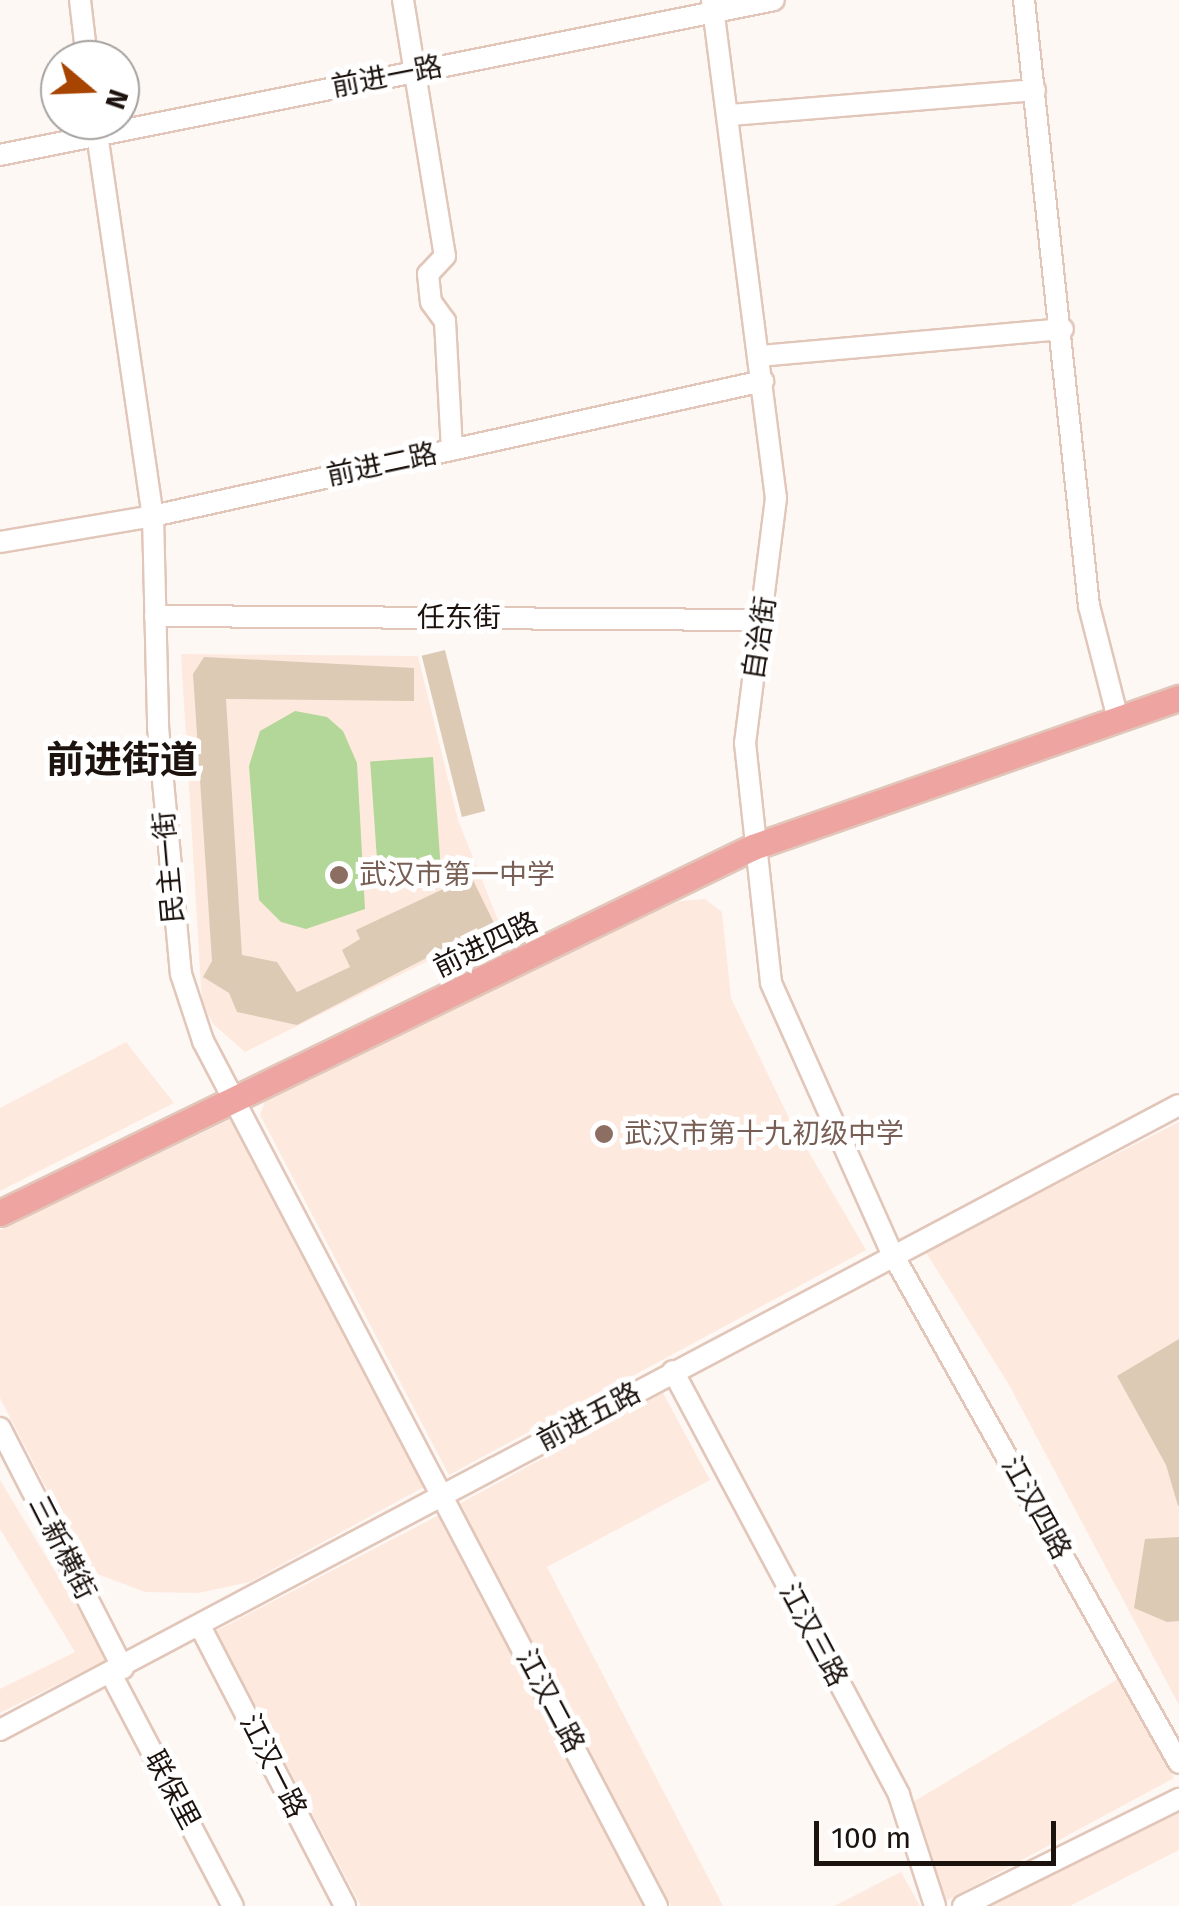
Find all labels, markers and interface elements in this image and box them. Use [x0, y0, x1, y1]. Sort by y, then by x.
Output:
north arrow [40, 40, 140, 140]
street label: 前进一路 [329, 50, 445, 104]
text: N [98, 85, 136, 113]
street label: 前进二路 [324, 437, 440, 493]
street label: 自治街 [737, 594, 783, 682]
street label: 任东街 [417, 601, 501, 635]
district label: 前进街道 [46, 738, 198, 784]
street label: 民主一街 [147, 810, 191, 924]
place label: 武汉市第一中学 [359, 858, 555, 892]
marker: 武汉市第一中学 [328, 864, 350, 886]
street label: 前进四路 [428, 905, 544, 985]
place label: 武汉市第十九初级中学 [624, 1117, 904, 1151]
marker: 武汉市第十九初级中学 [593, 1123, 615, 1145]
street label: 前进五路 [532, 1376, 646, 1458]
street label: 江汉四路 [994, 1451, 1078, 1565]
street label: 三新横街 [22, 1490, 102, 1606]
street label: 江汉三路 [772, 1578, 854, 1692]
street label: 江汉二路 [509, 1644, 591, 1758]
street label: 江汉一路 [233, 1708, 313, 1824]
street label: 联保里 [137, 1745, 207, 1835]
scale bar [819, 1801, 1062, 1863]
text: 100 m [831, 1820, 911, 1856]

